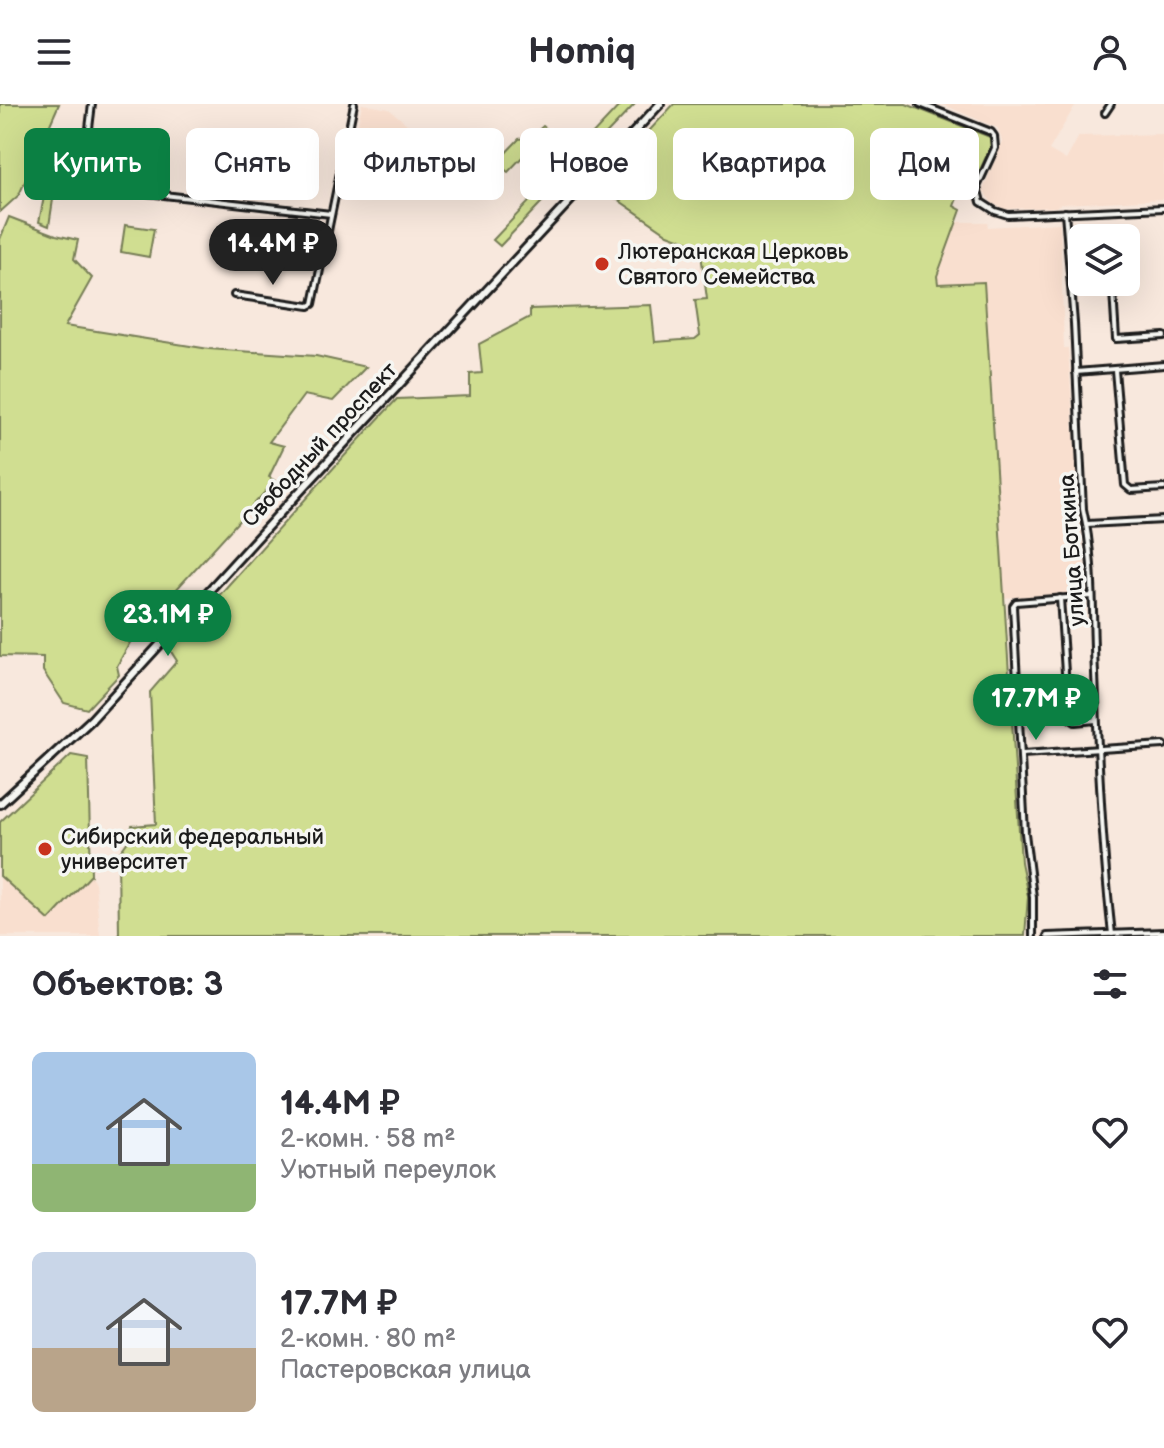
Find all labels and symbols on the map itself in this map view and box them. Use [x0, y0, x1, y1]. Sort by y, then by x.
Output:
pin: 14.4M ₽ [199, 219, 347, 287]
place label: Лютеранская Церковь Святого Семейства [617, 239, 848, 291]
marker: Лютеранская Церковь Святого Семейства [593, 255, 611, 273]
street label: Свободный проспект [237, 357, 404, 533]
street label: улица Боткина [1054, 473, 1091, 627]
pin: 23.1M ₽ [94, 590, 242, 658]
pin: 17.7M ₽ [962, 674, 1110, 742]
place label: Сибирский федеральный университет [61, 824, 324, 876]
marker: Сибирский федеральный университет [36, 840, 54, 858]

